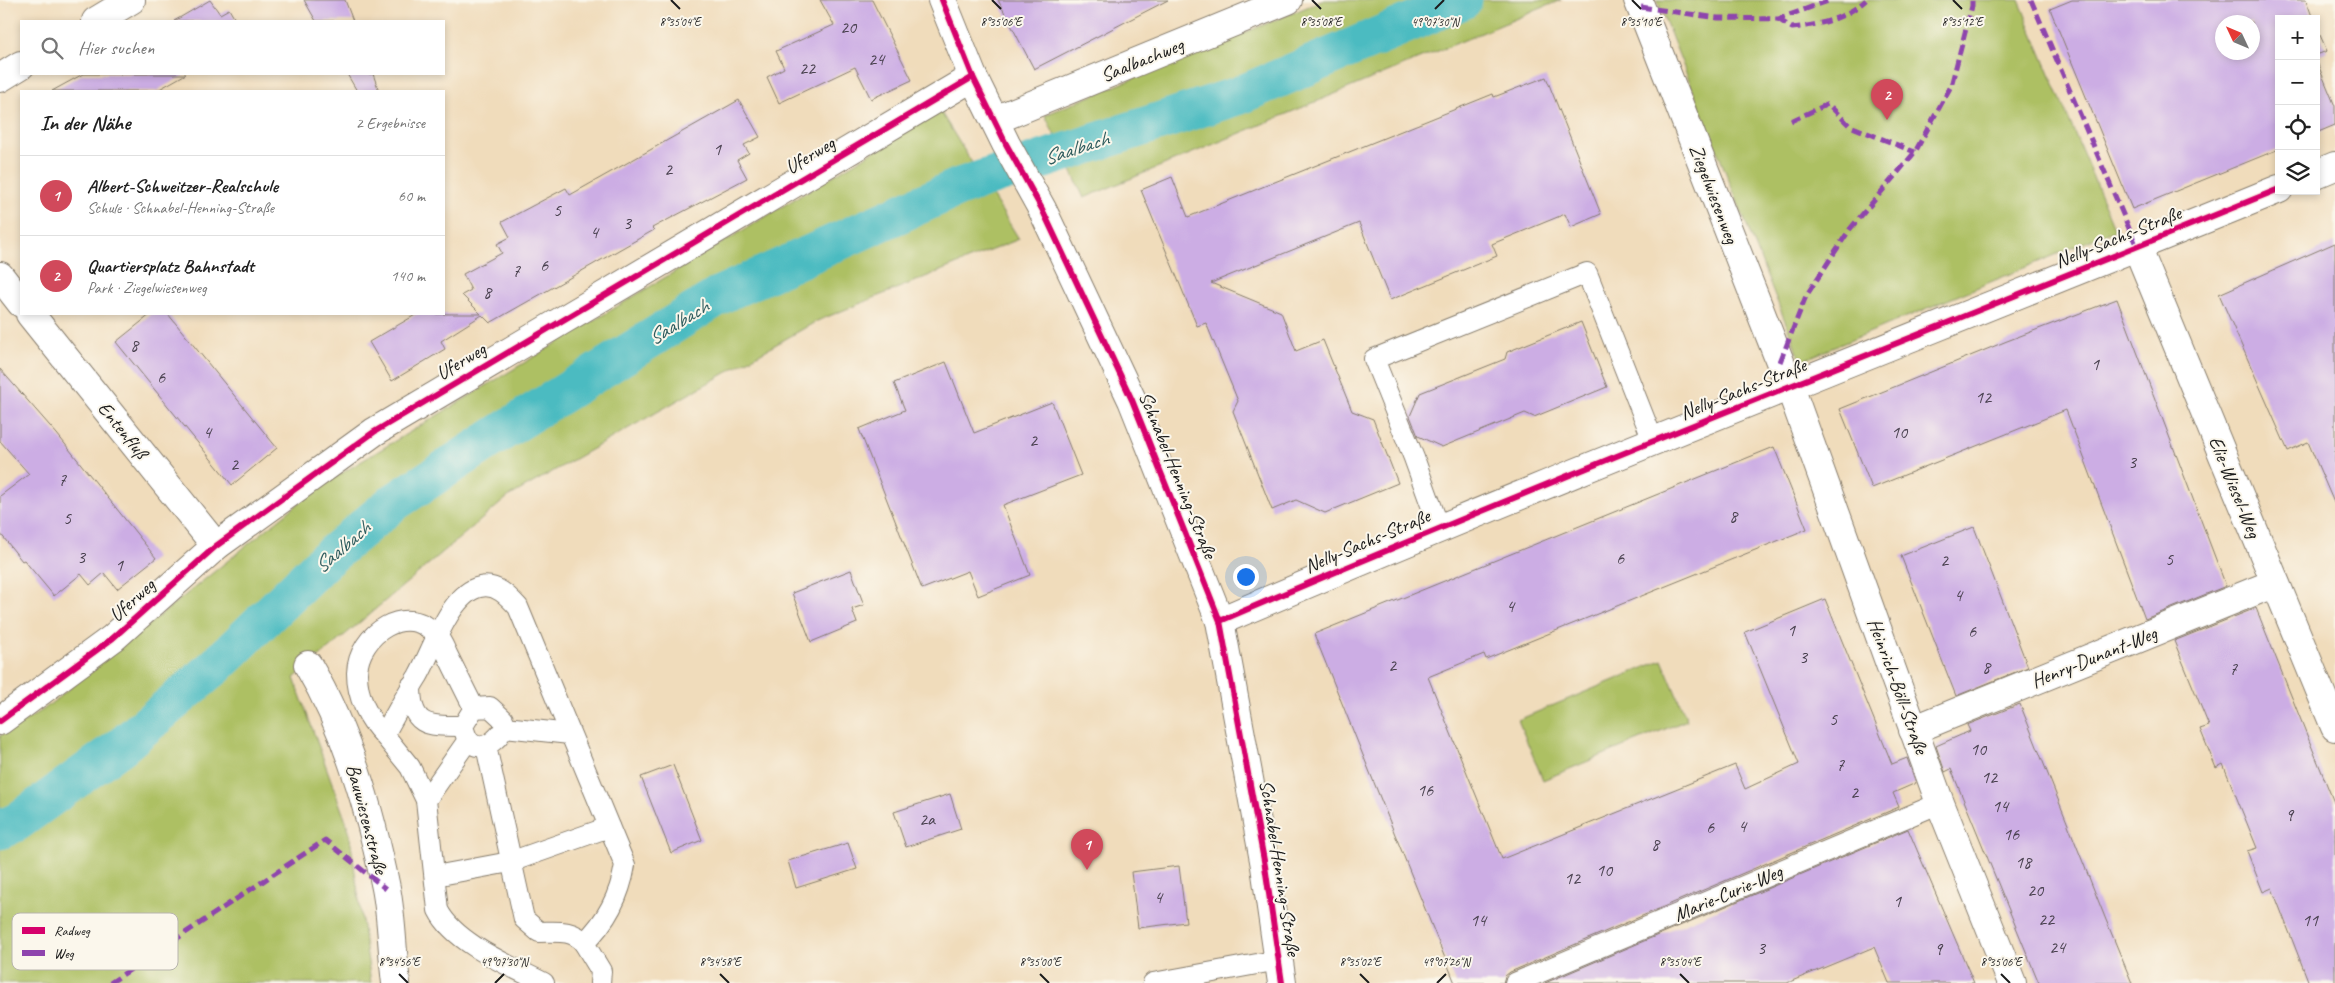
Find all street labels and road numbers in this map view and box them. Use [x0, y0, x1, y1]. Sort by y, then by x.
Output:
street label: Saalbachweg [1097, 31, 1189, 88]
street label: Uferweg [781, 130, 840, 180]
street label: Ziegelwiesenweg [1684, 141, 1745, 248]
street label: Nelly-Sachs-Straße [2051, 200, 2186, 274]
street label: Uferweg [432, 336, 491, 386]
street label: Nelly-Sachs-Straße [1676, 352, 1811, 426]
street label: Schnabel-Henning-Straße [1133, 388, 1223, 563]
street label: Entenfluß [92, 396, 155, 466]
street label: Elie-Wiesel-Weg [2203, 433, 2267, 542]
street label: Nelly-Sachs-Straße [1300, 503, 1435, 579]
street label: Uferweg [104, 572, 161, 627]
street label: Heinrich-Böll-Straße [1862, 615, 1935, 759]
street label: Henry-Dunant-Weg [2027, 620, 2161, 694]
street label: Bauwiesenstraße [340, 761, 394, 878]
street label: Schnabel-Henning-Straße [1254, 778, 1306, 959]
street label: Marie-Curie-Weg [1670, 859, 1787, 927]

